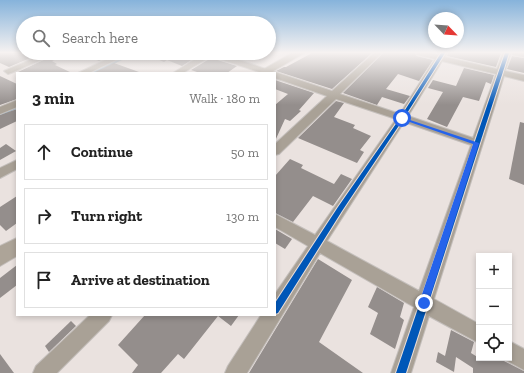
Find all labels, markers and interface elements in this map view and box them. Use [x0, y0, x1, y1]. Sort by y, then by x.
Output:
north arrow [428, 12, 464, 48]
search box [16, 16, 276, 60]
icon: search [30, 27, 52, 49]
text: Search here [62, 29, 138, 47]
text: 3 min [32, 88, 74, 108]
text: Walk · 180 m [190, 91, 260, 106]
route start [393, 109, 411, 127]
icon: ahead [33, 141, 55, 163]
text: Continue [71, 143, 133, 161]
text: 50 m [231, 145, 259, 160]
icon: right [33, 205, 55, 227]
text: Turn right [71, 207, 142, 225]
text: 130 m [226, 209, 259, 224]
map controls [476, 253, 512, 361]
button: + [476, 253, 512, 289]
icon: arrive [33, 269, 55, 291]
text: Arrive at destination [71, 271, 210, 289]
button: − [476, 289, 512, 325]
route end [415, 294, 433, 312]
button: locate [476, 325, 512, 361]

